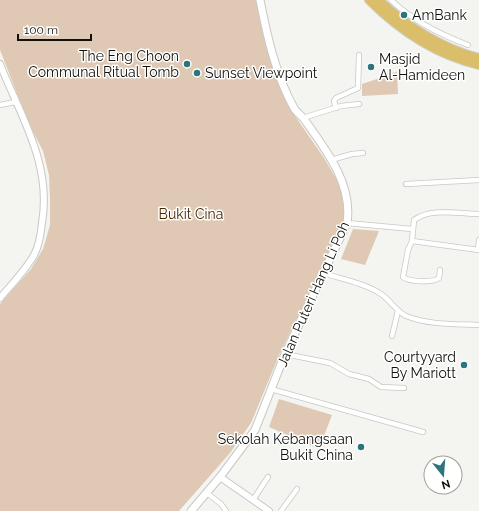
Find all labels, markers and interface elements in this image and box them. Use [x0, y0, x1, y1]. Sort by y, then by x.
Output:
place label: AmBank [412, 7, 467, 23]
marker: AmBank [399, 10, 409, 20]
scale bar [18, 16, 91, 42]
text: 100 m [24, 23, 58, 37]
place label: The Eng Choon Communal Ritual Tomb [28, 48, 179, 80]
place label: Masjid Al-Hamideen [379, 51, 465, 83]
marker: The Eng Choon Communal Ritual Tomb [182, 59, 192, 69]
marker: Masjid Al-Hamideen [366, 62, 376, 72]
place label: Sunset Viewpoint [205, 65, 318, 81]
marker: Sunset Viewpoint [192, 68, 202, 78]
park label: Bukit Cina [159, 206, 223, 222]
street label: Jalan Puteri Hang Li Poh [274, 219, 352, 369]
place label: Courtyyard By Mariott [384, 349, 456, 381]
marker: Courtyyard By Mariott [459, 360, 469, 370]
place label: Sekolah Kebangsaan Bukit China [218, 431, 353, 463]
marker: Sekolah Kebangsaan Bukit China [356, 442, 366, 452]
north arrow [423, 455, 463, 495]
text: N [440, 477, 452, 492]

